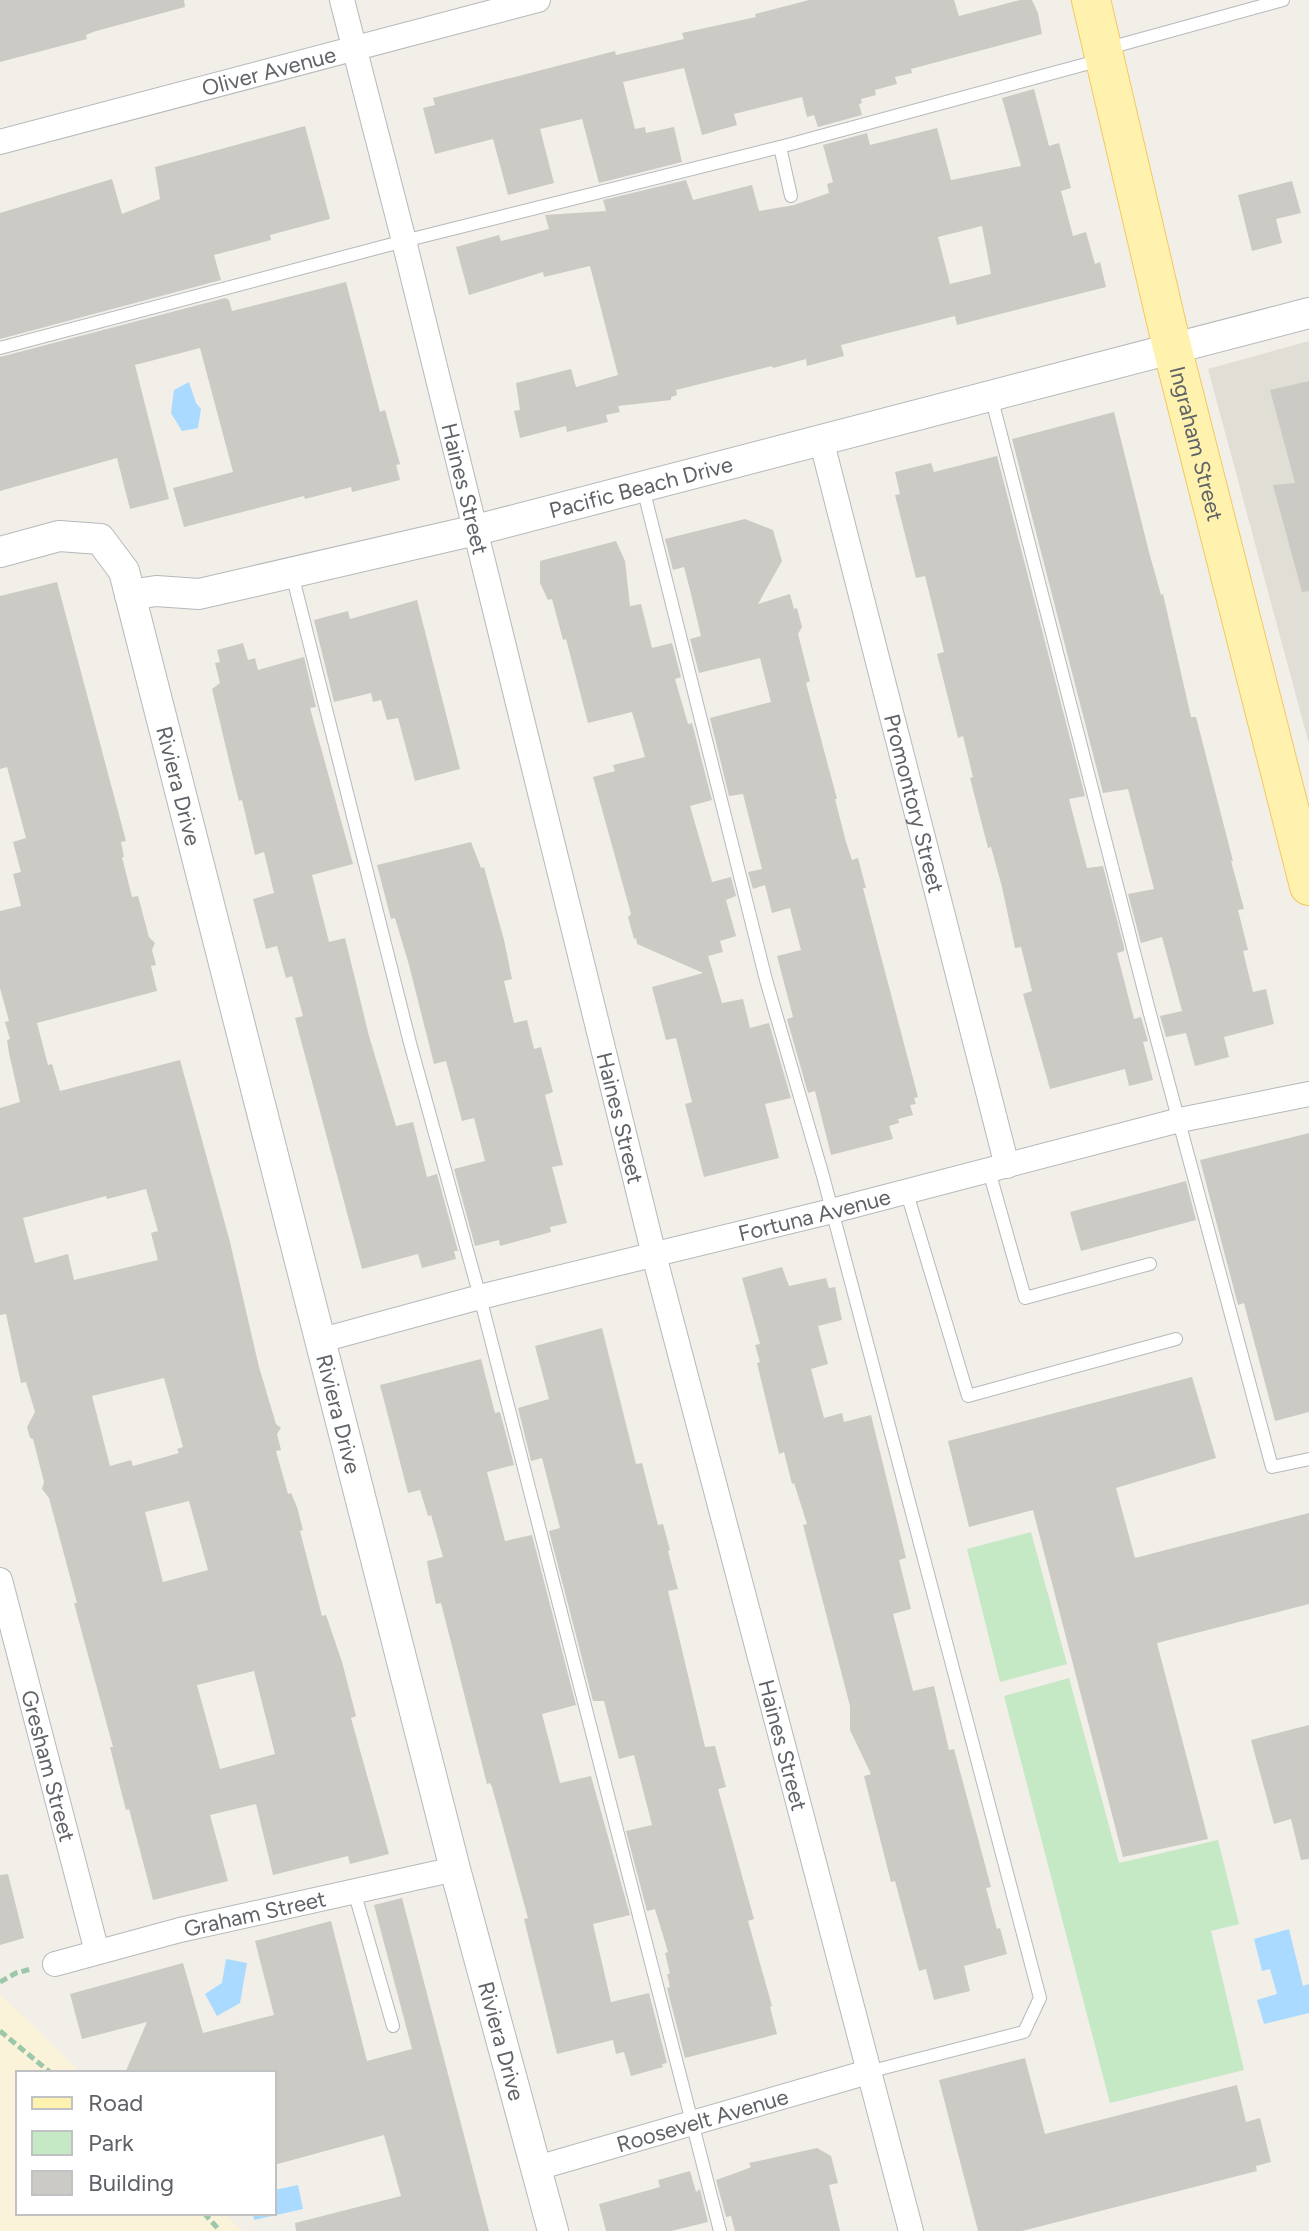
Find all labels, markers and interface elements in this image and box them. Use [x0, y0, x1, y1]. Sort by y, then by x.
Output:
street label: Oliver Avenue [199, 40, 339, 102]
street label: Ingraham Street [1164, 363, 1229, 524]
street label: Haines Street [436, 420, 494, 557]
street label: Pacific Beach Drive [546, 450, 735, 524]
street label: Promontory Street [878, 711, 950, 896]
street label: Riviera Drive [151, 723, 207, 849]
street label: Haines Street [591, 1049, 649, 1186]
street label: Fortuna Avenue [735, 1183, 893, 1247]
street label: Riviera Drive [311, 1351, 367, 1476]
street label: Haines Street [753, 1677, 813, 1814]
street label: Gresham Street [16, 1687, 81, 1845]
street label: Graham Street [181, 1885, 328, 1942]
street label: Riviera Drive [473, 1978, 531, 2104]
legend [16, 2071, 276, 2215]
street label: Roosevelt Avenue [613, 2082, 791, 2158]
text: Road [88, 2088, 143, 2117]
text: Park [88, 2128, 134, 2157]
text: Building [88, 2168, 174, 2197]

